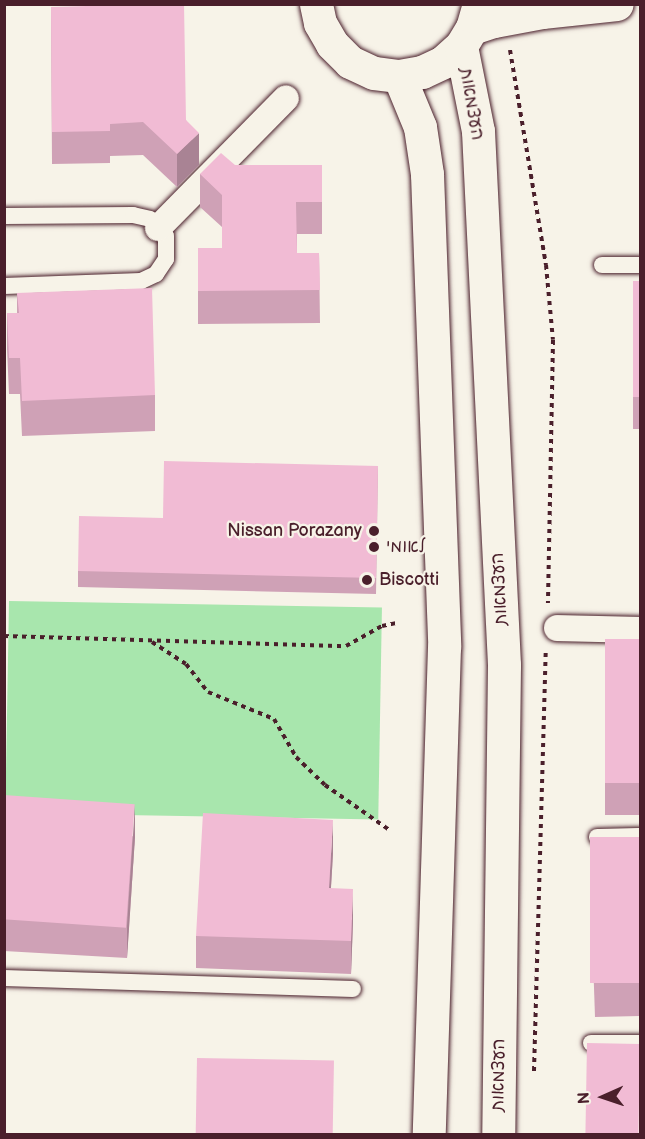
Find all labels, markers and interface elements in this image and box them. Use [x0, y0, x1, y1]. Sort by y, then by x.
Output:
street label: העצמאות [454, 66, 488, 142]
place label: Nissan Porazany [227, 520, 362, 542]
marker: Nissan Porazany [367, 524, 381, 538]
place label: לאומי [386, 536, 425, 558]
marker: לאומי [367, 540, 381, 554]
street label: העצמאות [487, 552, 513, 626]
place label: Biscotti [379, 569, 439, 591]
marker: Biscotti [360, 573, 374, 587]
street label: העצמאות [488, 1038, 510, 1112]
north arrow [573, 1067, 633, 1127]
text: N [575, 1091, 594, 1104]

